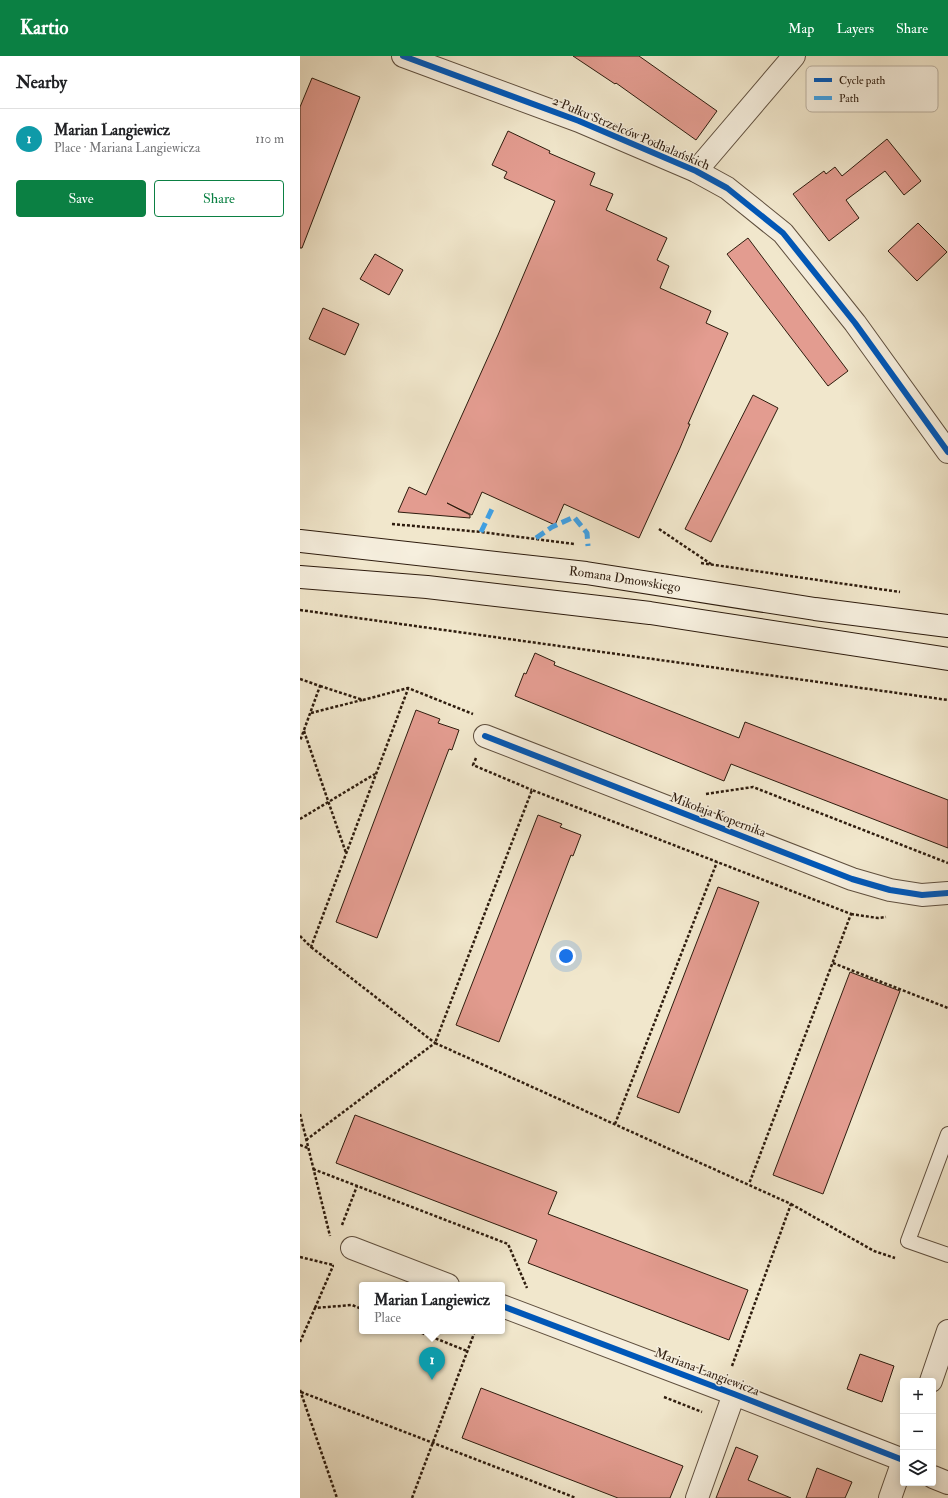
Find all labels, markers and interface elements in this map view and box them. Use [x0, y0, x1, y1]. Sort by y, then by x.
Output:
text: Kartio [20, 16, 68, 40]
text: Map [788, 20, 814, 37]
text: Layers [836, 20, 874, 37]
text: Share [896, 20, 928, 37]
legend [806, 66, 938, 112]
text: Nearby [16, 72, 67, 93]
text: Cycle path [839, 74, 885, 88]
text: Path [839, 92, 859, 105]
street label: 2 Pułku Strzelców Podhalańskich [550, 93, 712, 174]
text: Marian Langiewicz [54, 121, 170, 140]
text: 1 [27, 131, 31, 147]
text: 110 m [255, 131, 284, 147]
text: Place · Mariana Langiewicza [54, 140, 200, 156]
button: Save [16, 180, 146, 217]
button: Share [154, 180, 284, 217]
street label: Romana Dmowskiego [568, 563, 682, 596]
street label: Mikołaja Kopernika [667, 789, 769, 842]
your location [556, 946, 576, 966]
popup [359, 1282, 505, 1334]
text: Marian Langiewicz [374, 1291, 490, 1310]
text: Place [374, 1310, 401, 1326]
street label: Mariana Langiewicza [652, 1345, 762, 1400]
pin: 1 [419, 1347, 445, 1380]
map controls [900, 1378, 936, 1486]
button: + [900, 1378, 936, 1414]
button: − [900, 1414, 936, 1450]
button: layers [900, 1450, 936, 1486]

